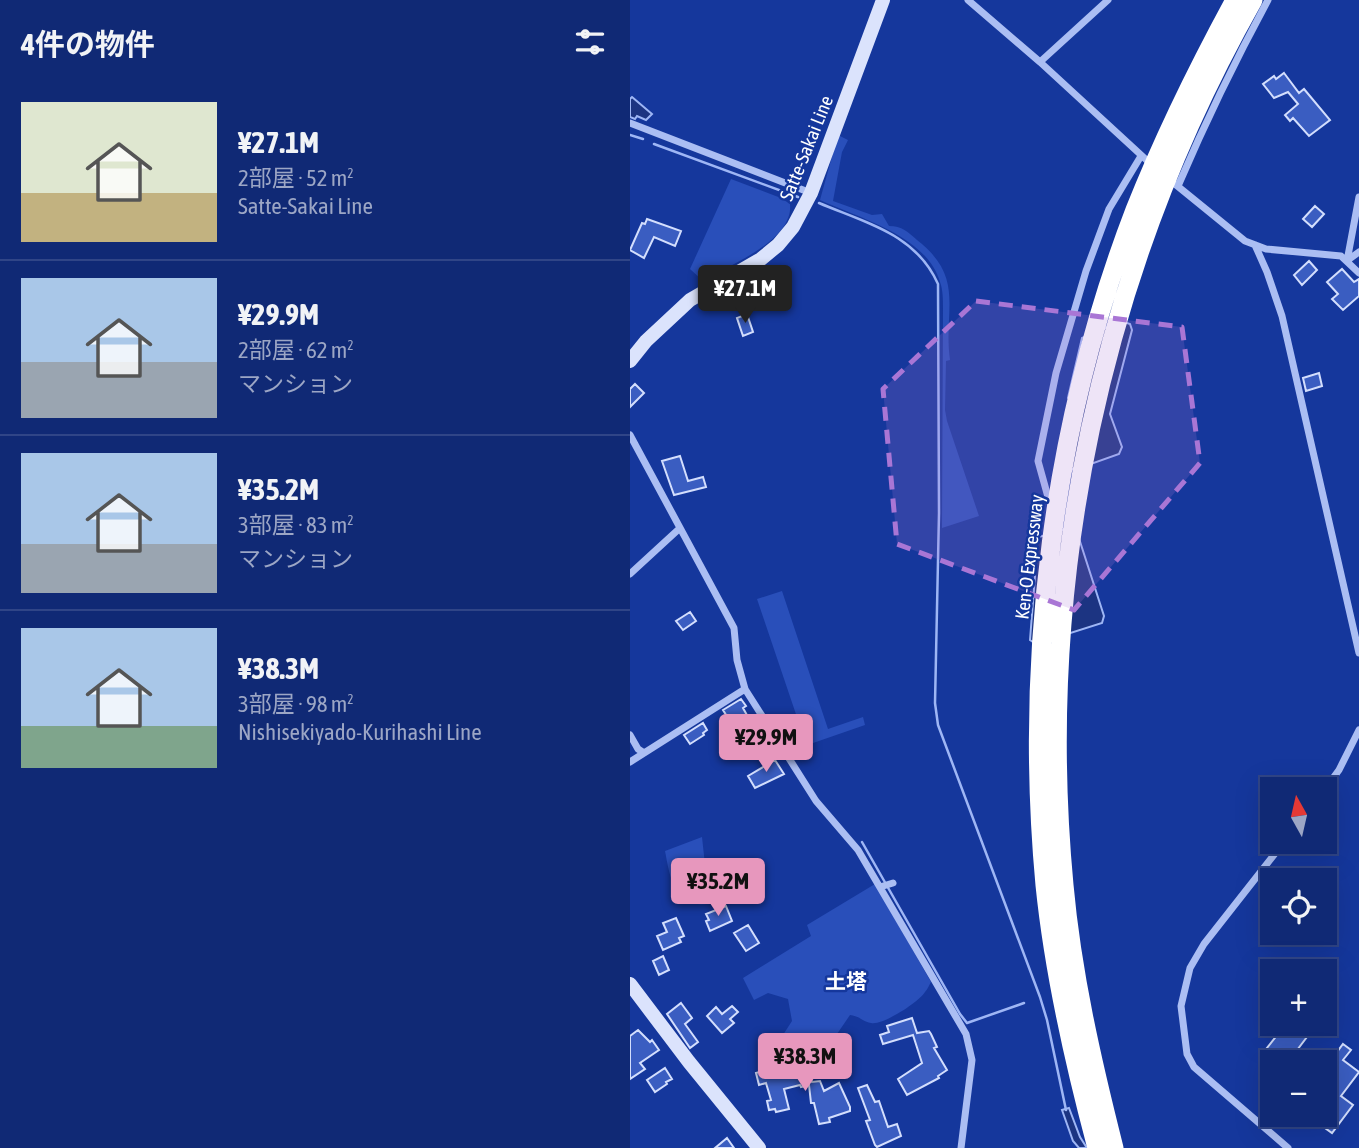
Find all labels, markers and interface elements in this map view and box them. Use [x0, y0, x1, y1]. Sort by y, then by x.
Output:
icon: filters [571, 23, 609, 61]
text: 4件の物件 [21, 27, 155, 61]
street label: Satte-Sakai Line [775, 92, 837, 204]
text: ¥27.1M [238, 125, 319, 159]
icon: home [77, 130, 161, 214]
text: 2部屋 · 52 m² [238, 165, 354, 191]
text: Satte-Sakai Line [238, 193, 373, 219]
pin: ¥27.1M [688, 266, 802, 325]
text: ¥27.1M [714, 275, 776, 301]
text: ¥29.9M [238, 297, 319, 331]
icon: home [77, 306, 161, 390]
text: 2部屋 · 62 m² [238, 337, 354, 363]
text: マンション [238, 371, 353, 397]
text: ¥35.2M [238, 472, 319, 506]
icon: home [77, 481, 161, 565]
street label: Ken-O Expressway [1010, 493, 1048, 621]
text: 3部屋 · 83 m² [238, 512, 354, 538]
text: マンション [238, 546, 353, 572]
text: ¥38.3M [238, 651, 319, 685]
icon: home [77, 656, 161, 740]
text: 3部屋 · 98 m² [238, 691, 354, 717]
pin: ¥29.9M [709, 714, 823, 774]
text: Nishisekiyado-Kurihashi Line [238, 719, 482, 745]
text: ¥29.9M [735, 724, 797, 750]
north arrow [1260, 777, 1337, 854]
map controls [1260, 777, 1337, 1127]
pin: ¥35.2M [661, 858, 775, 918]
text: ¥35.2M [687, 868, 749, 894]
button: locate [1260, 868, 1337, 945]
button: + [1260, 959, 1337, 1036]
district label: 土塔 [825, 969, 867, 993]
pin: ¥38.3M [748, 1034, 862, 1093]
text: ¥38.3M [774, 1043, 836, 1069]
button: − [1260, 1050, 1337, 1127]

